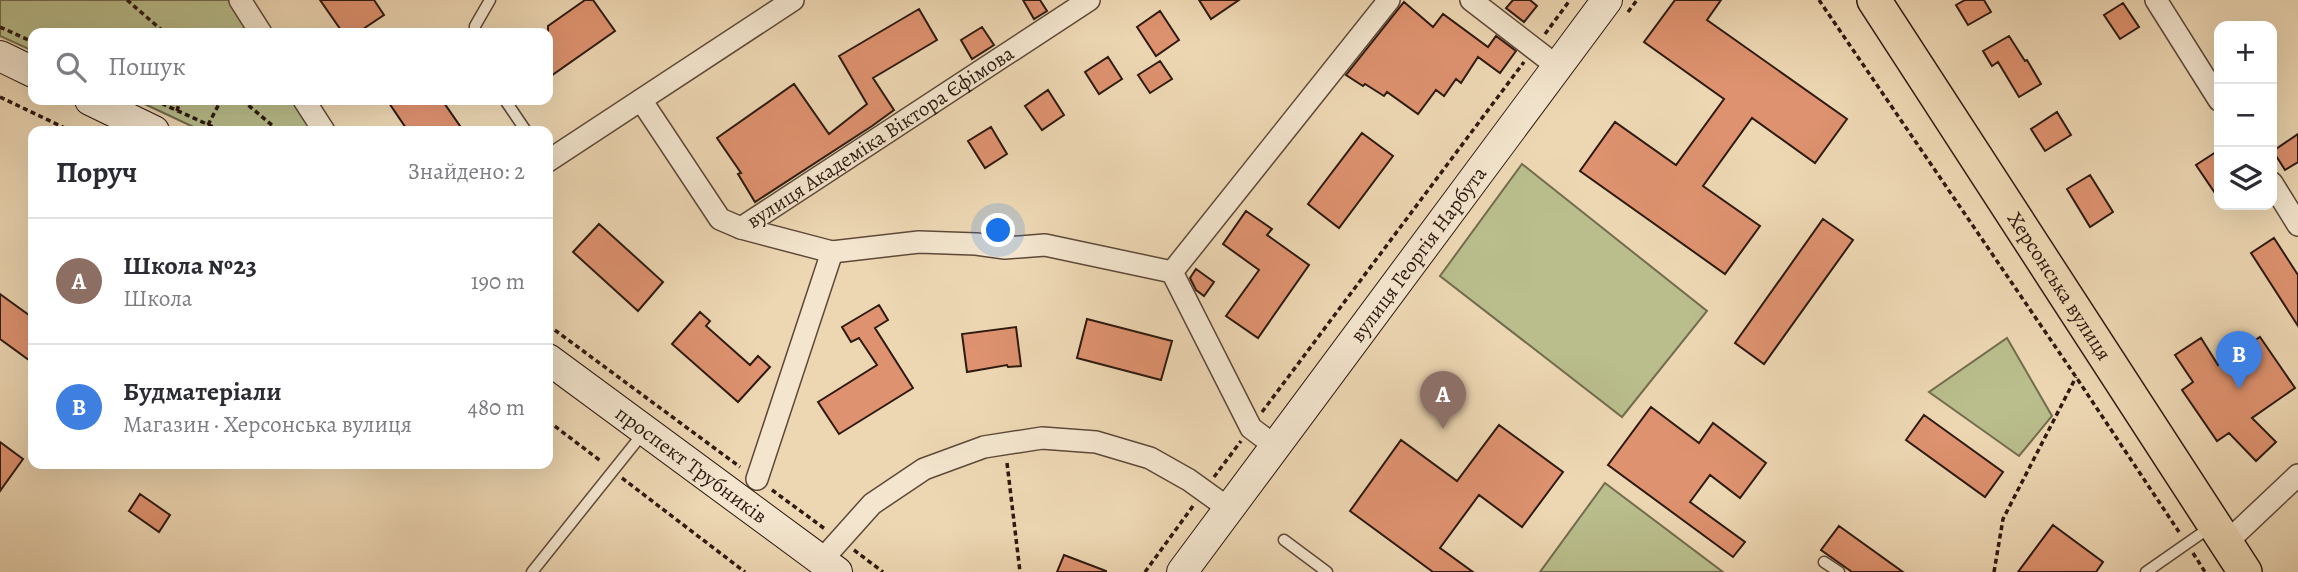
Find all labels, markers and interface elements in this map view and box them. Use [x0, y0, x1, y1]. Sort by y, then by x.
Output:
map controls [2214, 21, 2277, 210]
button: + [2214, 21, 2277, 84]
search box [28, 28, 553, 105]
street label: вулиця Академіка Віктора Єфімова [741, 39, 1019, 235]
icon: search [52, 48, 90, 86]
text: Пошук [108, 49, 186, 84]
button: − [2214, 84, 2277, 147]
button: layers [2214, 147, 2277, 210]
text: Поруч [56, 152, 137, 192]
text: Знайдено: 2 [408, 156, 525, 187]
street label: вулиця Георгія Нарбута [1343, 160, 1493, 348]
street label: Херсонська вулиця [2001, 206, 2118, 366]
your location [981, 213, 1015, 247]
text: Школа №23 [123, 248, 257, 283]
text: A [72, 266, 86, 297]
text: 190 m [471, 266, 525, 297]
text: Школа [123, 283, 192, 314]
pin: B [2216, 331, 2262, 389]
pin: A [1420, 371, 1466, 429]
text: Будматеріали [123, 374, 282, 409]
text: B [72, 392, 86, 423]
text: 480 m [467, 392, 525, 423]
street label: проспект Трубників [610, 399, 773, 530]
text: Магазин · Херсонська вулиця [123, 409, 412, 440]

